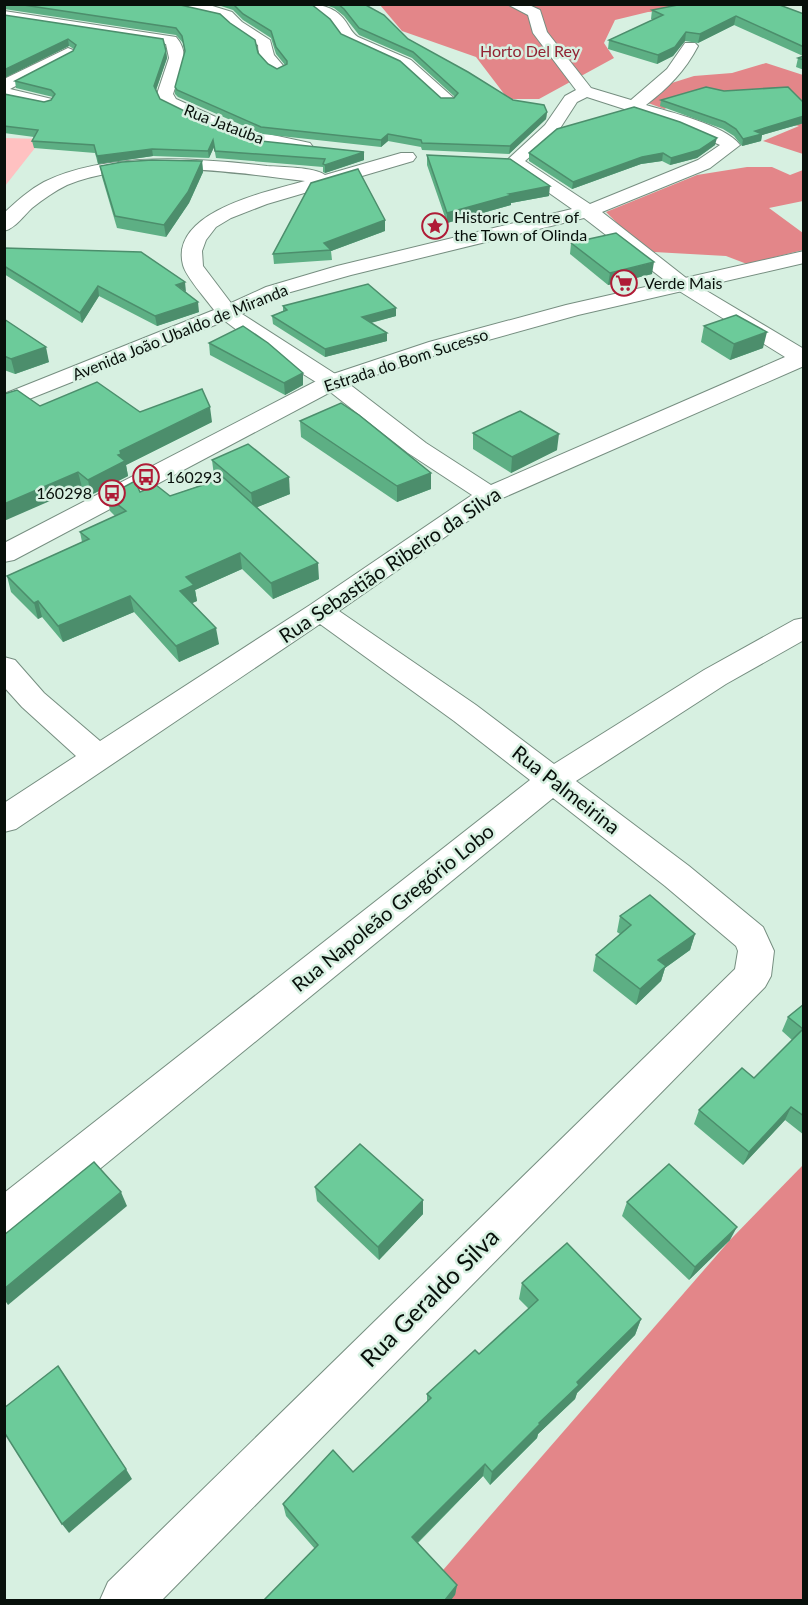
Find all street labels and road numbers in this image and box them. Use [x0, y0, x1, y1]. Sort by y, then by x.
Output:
street label: Rua Jataúba [182, 100, 267, 147]
street label: Avenida João Ubaldo de Miranda [69, 280, 290, 384]
street label: Estrada do Bom Sucesso [321, 324, 490, 395]
street label: Rua Sebastião Ribeiro da Silva [274, 481, 505, 647]
street label: Rua Palmeirina [508, 740, 625, 839]
street label: Rua Napoleão Gregório Lobo [287, 818, 498, 996]
street label: Rua Geraldo Silva [354, 1222, 504, 1372]

